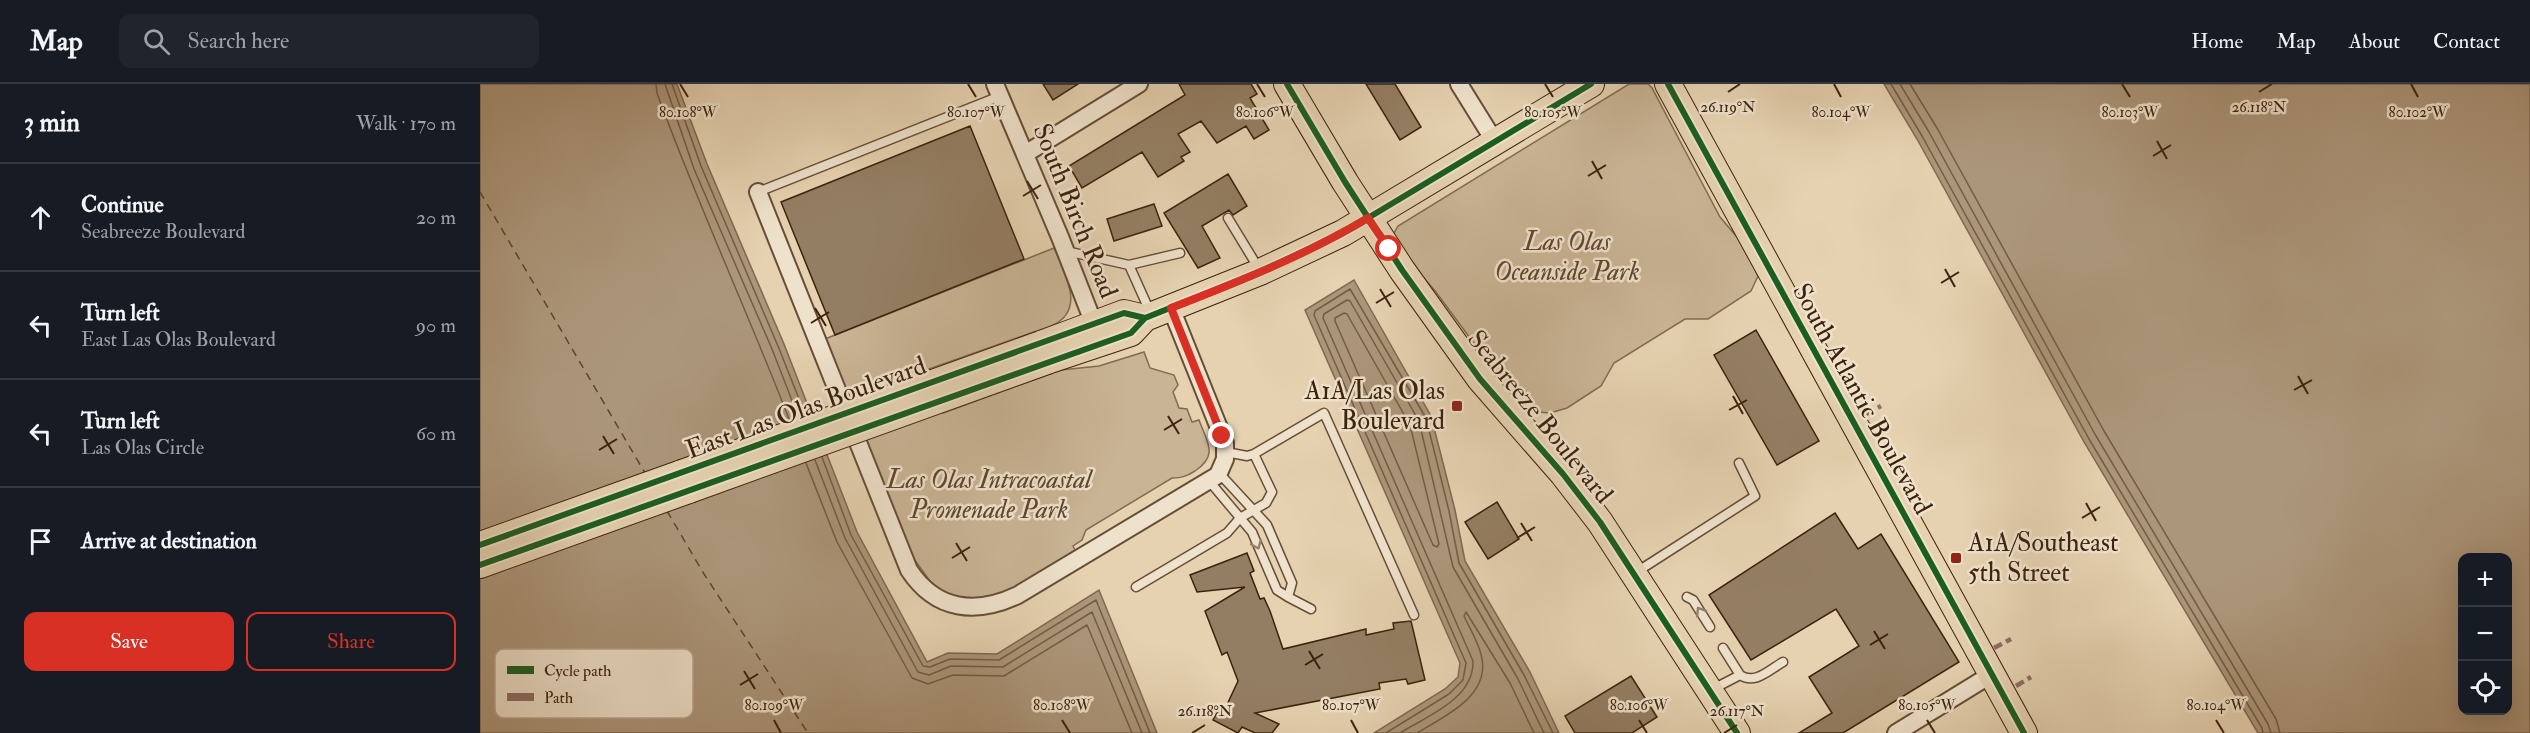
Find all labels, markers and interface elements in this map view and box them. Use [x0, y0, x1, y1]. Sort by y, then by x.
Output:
search box [119, 14, 539, 68]
text: Map [30, 24, 83, 59]
icon: search [140, 25, 173, 58]
text: Search here [188, 27, 289, 55]
text: Home [2191, 28, 2243, 55]
text: Map [2276, 28, 2316, 55]
text: About [2349, 28, 2400, 55]
text: Contact [2433, 28, 2500, 55]
text: 26.119°N [1700, 98, 1756, 117]
text: 26.118°N [2232, 98, 2287, 117]
text: 80.108°W [659, 103, 718, 122]
text: 80.107°W [947, 103, 1006, 122]
text: 80.106°W [1236, 103, 1295, 122]
text: 80.105°W [1524, 103, 1583, 122]
text: 80.104°W [1811, 103, 1871, 122]
text: 80.103°W [2102, 103, 2159, 122]
text: 80.102°W [2389, 103, 2448, 122]
text: 3 min [24, 107, 80, 139]
text: Walk · 170 m [356, 111, 456, 136]
street label: South Birch Road [1025, 119, 1125, 303]
text: Continue [81, 191, 164, 219]
icon: ahead [24, 201, 57, 234]
text: 20 m [416, 205, 456, 230]
text: Seabreeze Boulevard [81, 219, 245, 244]
park label: Las Olas Oceanside Park [1494, 226, 1640, 288]
route start [1375, 235, 1401, 261]
street label: South Atlantic Boulevard [1785, 278, 1939, 520]
text: Turn left [81, 299, 160, 327]
icon: left [24, 309, 57, 342]
text: 90 m [416, 313, 456, 338]
street label: Seabreeze Boulevard [1460, 324, 1620, 510]
text: East Las Olas Boulevard [81, 327, 276, 352]
street label: East Las Olas Boulevard [681, 350, 931, 466]
place label: A1A/Las Olas Boulevard [1304, 375, 1445, 437]
marker: A1A/Las Olas Boulevard [1450, 399, 1464, 413]
text: Turn left [81, 407, 160, 435]
icon: left [24, 417, 57, 450]
text: 60 m [416, 421, 456, 446]
route end [1208, 422, 1234, 448]
text: Las Olas Circle [81, 435, 204, 460]
park label: Las Olas Intracoastal Promenade Park [886, 464, 1093, 526]
icon: arrive [24, 525, 57, 558]
text: Arrive at destination [81, 527, 257, 555]
place label: A1A/Southeast 5th Street [1967, 527, 2118, 589]
one-way arrow [1250, 538, 1262, 549]
marker: A1A/Southeast 5th Street [1949, 551, 1963, 565]
map controls [2458, 553, 2512, 715]
button: + [2458, 553, 2512, 607]
one-way arrow [1695, 607, 1707, 617]
button: − [2458, 607, 2512, 661]
button: Save [24, 612, 234, 671]
button: Share [246, 612, 456, 671]
legend [495, 649, 693, 718]
text: Cycle path [544, 661, 612, 682]
button: locate [2458, 661, 2512, 715]
text: Path [544, 688, 574, 708]
text: 80.109°W [745, 696, 804, 715]
text: 80.108°W [1033, 696, 1092, 715]
text: 80.107°W [1322, 696, 1381, 715]
text: 80.106°W [1610, 696, 1669, 715]
text: 80.105°W [1898, 696, 1957, 715]
text: 80.104°W [2186, 696, 2246, 715]
text: 26.118°N [1178, 702, 1233, 721]
text: 26.117°N [1710, 702, 1765, 721]

